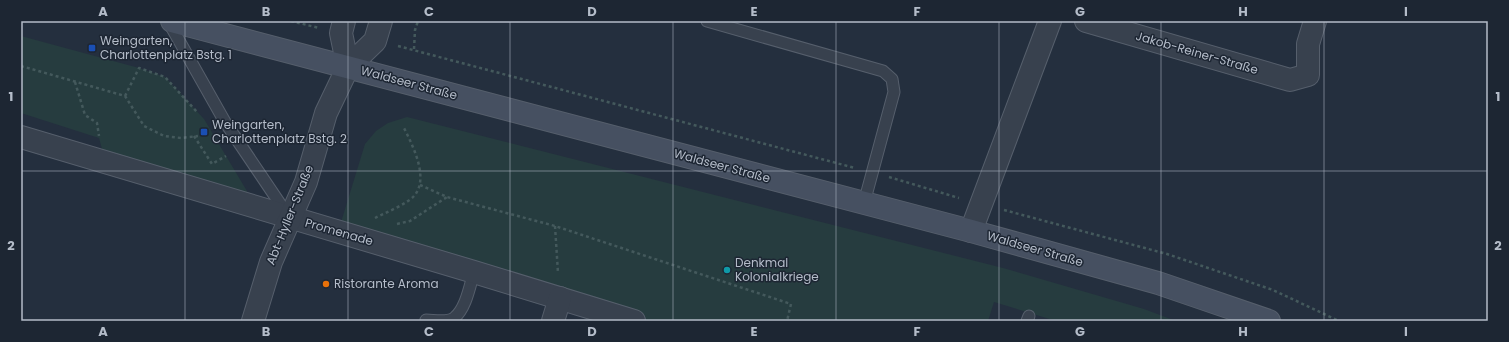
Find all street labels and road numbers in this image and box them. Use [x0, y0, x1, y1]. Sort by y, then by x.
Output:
street label: Jakob-Reiner-Straße [1134, 27, 1260, 78]
street label: Waldseer Straße [359, 61, 459, 104]
street label: Waldseer Straße [672, 144, 772, 187]
street label: Abt-Hyller-Straße [262, 162, 317, 267]
street label: Promenade [303, 214, 375, 249]
street label: Waldseer Straße [985, 227, 1085, 270]

